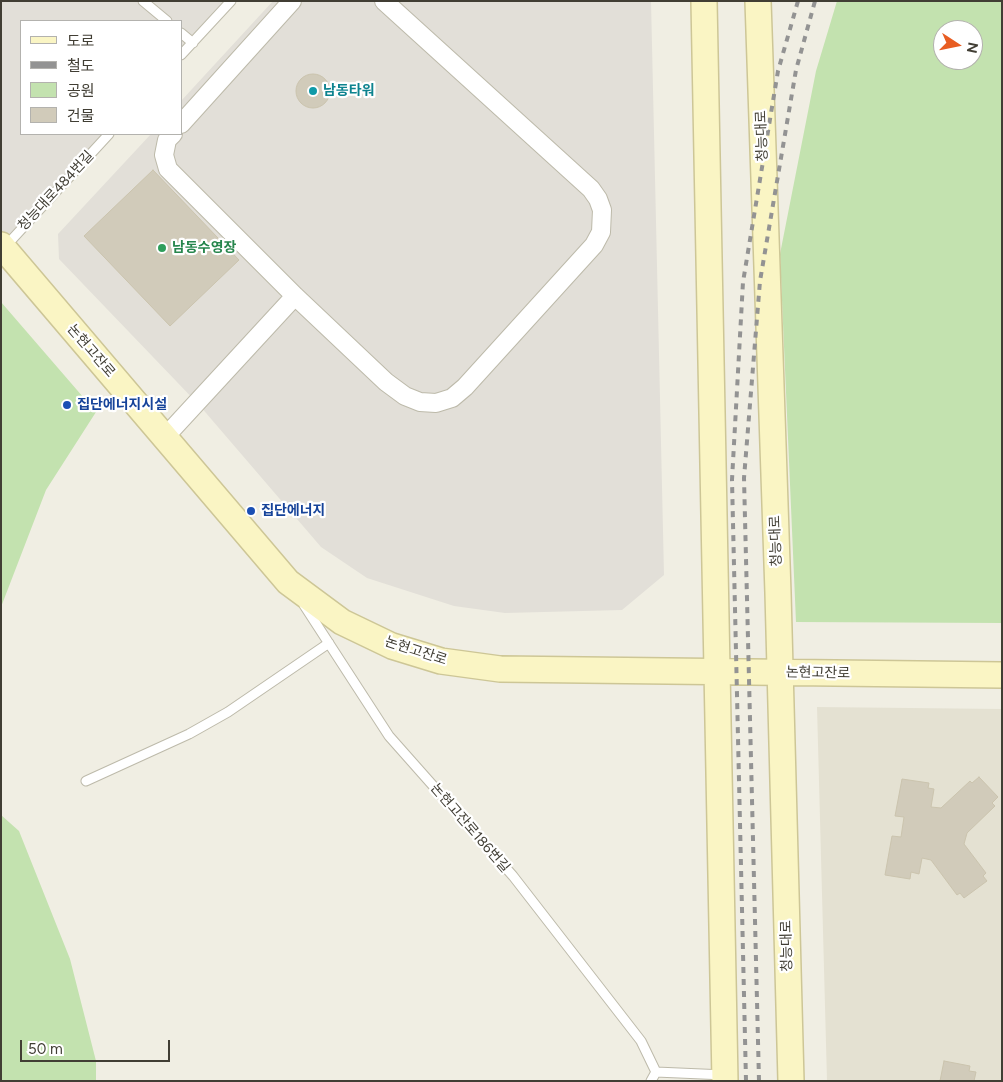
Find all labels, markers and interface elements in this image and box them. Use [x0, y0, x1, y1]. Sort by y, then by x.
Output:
legend [20, 20, 182, 135]
north arrow [933, 20, 983, 70]
text: 도로 [67, 32, 95, 50]
text: N [963, 41, 982, 55]
text: 철도 [67, 57, 95, 75]
text: 공원 [67, 82, 95, 100]
place label: 남동타워 [323, 83, 375, 99]
marker: 남동타워 [307, 85, 319, 97]
text: 건물 [67, 107, 95, 125]
street label: 청능대로 [753, 110, 771, 162]
street label: 청능대로484번길 [15, 148, 97, 234]
place label: 남동수영장 [172, 240, 236, 256]
marker: 남동수영장 [156, 242, 168, 254]
street label: 논현고잔로 [64, 321, 118, 381]
place label: 집단에너지시설 [77, 397, 167, 413]
marker: 집단에너지시설 [61, 399, 73, 411]
place label: 집단에너지 [261, 503, 325, 519]
marker: 집단에너지 [245, 505, 257, 517]
street label: 청능대로 [767, 515, 785, 567]
street label: 논현고잔로 [383, 633, 449, 669]
street label: 논현고잔로 [786, 664, 850, 682]
street label: 논현고잔로186번길 [427, 780, 513, 876]
street label: 청능대로 [778, 920, 796, 972]
scale bar [22, 1030, 172, 1062]
text: 50 m [28, 1040, 63, 1058]

